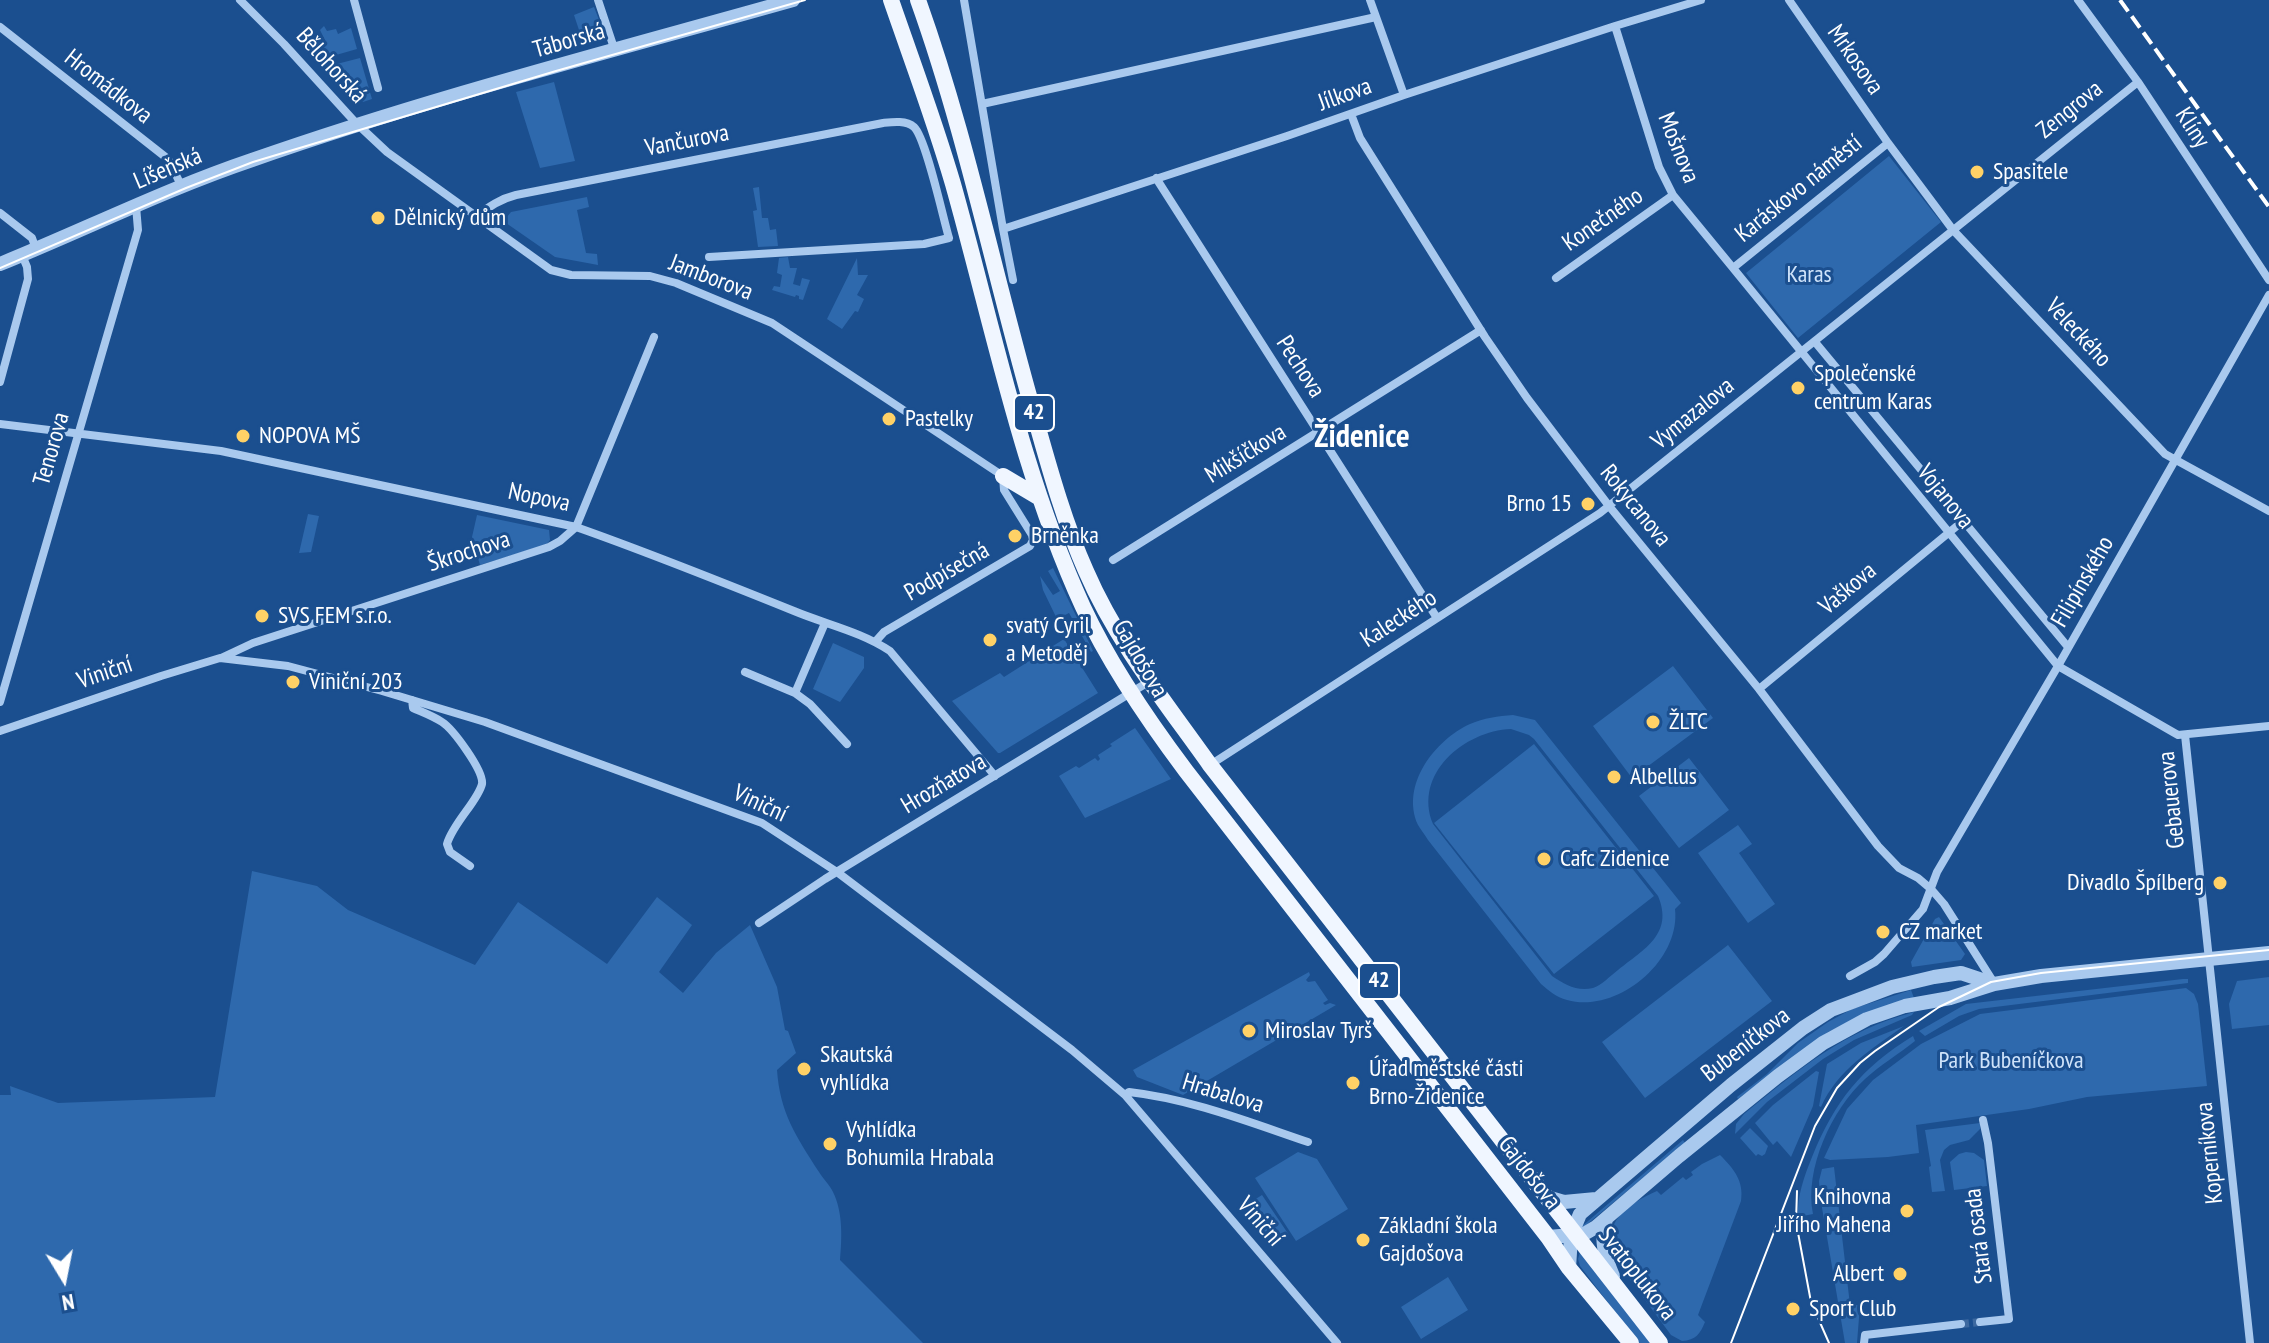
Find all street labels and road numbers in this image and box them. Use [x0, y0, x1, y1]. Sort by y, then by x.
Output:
street label: Táborská [530, 17, 608, 65]
street label: Mrkosova [1821, 20, 1889, 100]
street label: Bělohorská [290, 22, 372, 110]
street label: Hromádkova [58, 44, 158, 130]
street label: Jílkova [1314, 72, 1376, 118]
street label: Zengrova [2031, 75, 2109, 145]
street label: Klíny [2168, 102, 2216, 154]
street label: Mošnova [1651, 109, 1705, 187]
street label: Vančurova [643, 119, 731, 163]
street label: Karáskovo náměstí [1730, 129, 1868, 249]
street label: Líšeňská [130, 142, 206, 196]
street label: Konečného [1557, 182, 1649, 258]
street label: Jamborova [665, 249, 757, 307]
street label: Veleckého [2039, 293, 2117, 373]
street label: Pechova [1269, 331, 1331, 403]
street label: Vymazalova [1646, 372, 1740, 456]
road number: 42 [1014, 395, 1054, 431]
street label: Tenorova [28, 409, 76, 489]
street label: Mikšíčkova [1200, 418, 1292, 490]
street label: Rokycanova [1593, 459, 1677, 553]
street label: Vojanova [1910, 459, 1980, 535]
street label: Nopova [505, 477, 573, 519]
street label: Škrochova [424, 525, 514, 579]
street label: Filipínského [2045, 531, 2121, 633]
street label: Podpísečná [900, 536, 994, 608]
street label: Vaškova [1813, 557, 1883, 621]
street label: Kaleckého [1356, 584, 1442, 654]
street label: Gajdošova [1106, 615, 1174, 703]
street label: Viniční [74, 650, 136, 696]
street label: Hrozňatova [896, 748, 992, 820]
street label: Gebauerova [2153, 750, 2191, 850]
street label: Viniční [728, 779, 792, 829]
road number: 42 [1359, 963, 1399, 999]
street label: Bubeníčkova [1696, 1002, 1796, 1088]
street label: Hrabalova [1179, 1068, 1267, 1120]
street label: Koperníkova [2190, 1101, 2230, 1205]
street label: Gajdošova [1492, 1131, 1566, 1215]
street label: Stará osada [1959, 1187, 1999, 1285]
street label: Viniční [1231, 1191, 1289, 1253]
street label: Svatoplukova [1592, 1222, 1682, 1326]

